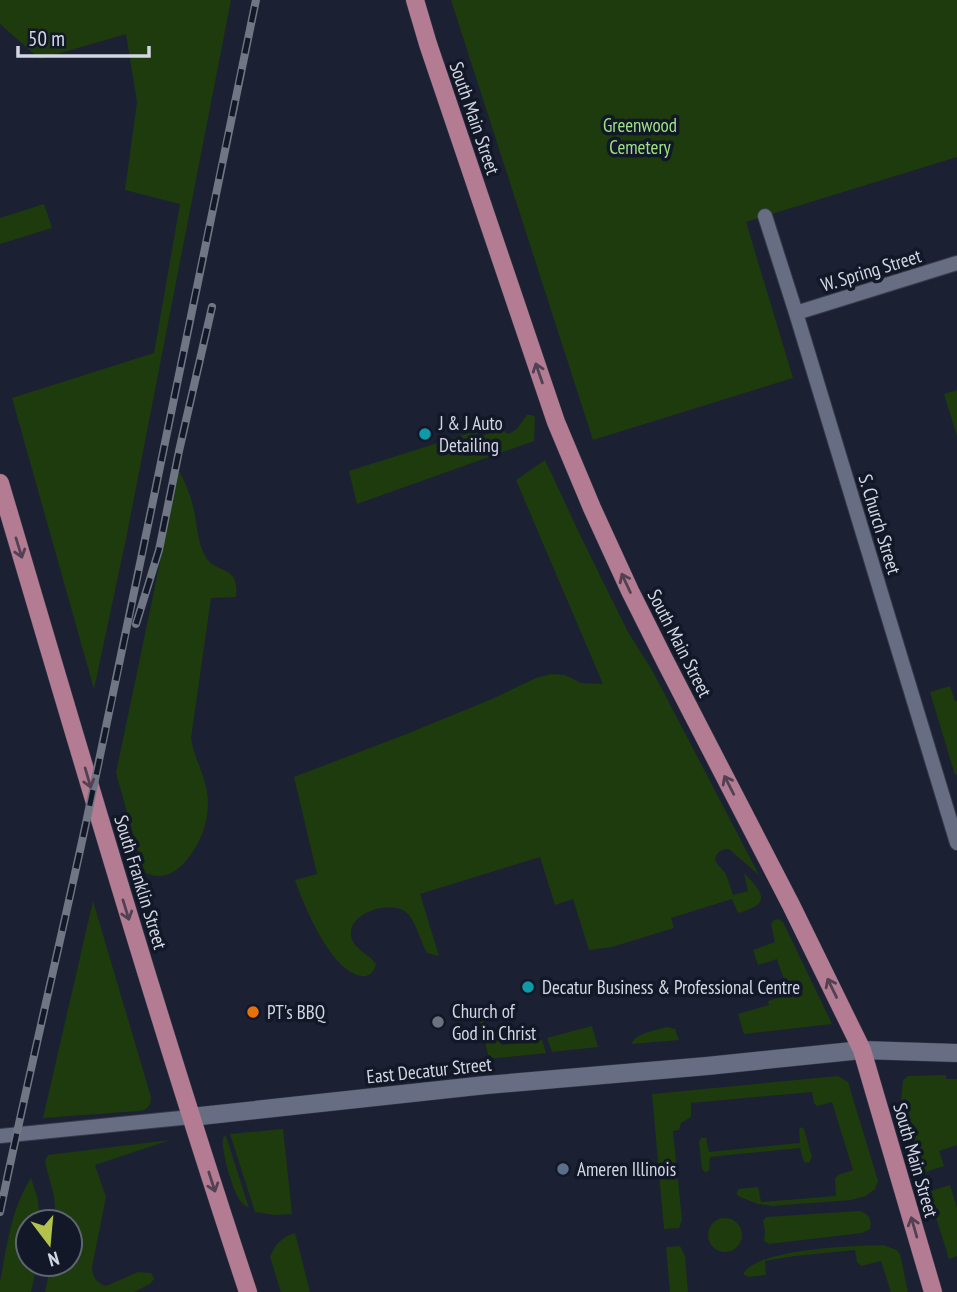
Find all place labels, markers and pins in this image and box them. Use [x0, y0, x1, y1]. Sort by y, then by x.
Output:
place label: J & J Auto Detailing [438, 411, 503, 457]
marker: J & J Auto Detailing [417, 426, 433, 442]
place label: Decatur Business & Professional Centre [542, 975, 800, 999]
marker: Decatur Business & Professional Centre [520, 979, 536, 995]
place label: Church of God in Christ [452, 999, 537, 1045]
place label: PT's BBQ [267, 1000, 326, 1024]
marker: PT's BBQ [245, 1004, 261, 1020]
marker: Church of God in Christ [430, 1014, 446, 1030]
place label: Ameren Illinois [577, 1157, 676, 1181]
marker: Ameren Illinois [555, 1161, 571, 1177]

